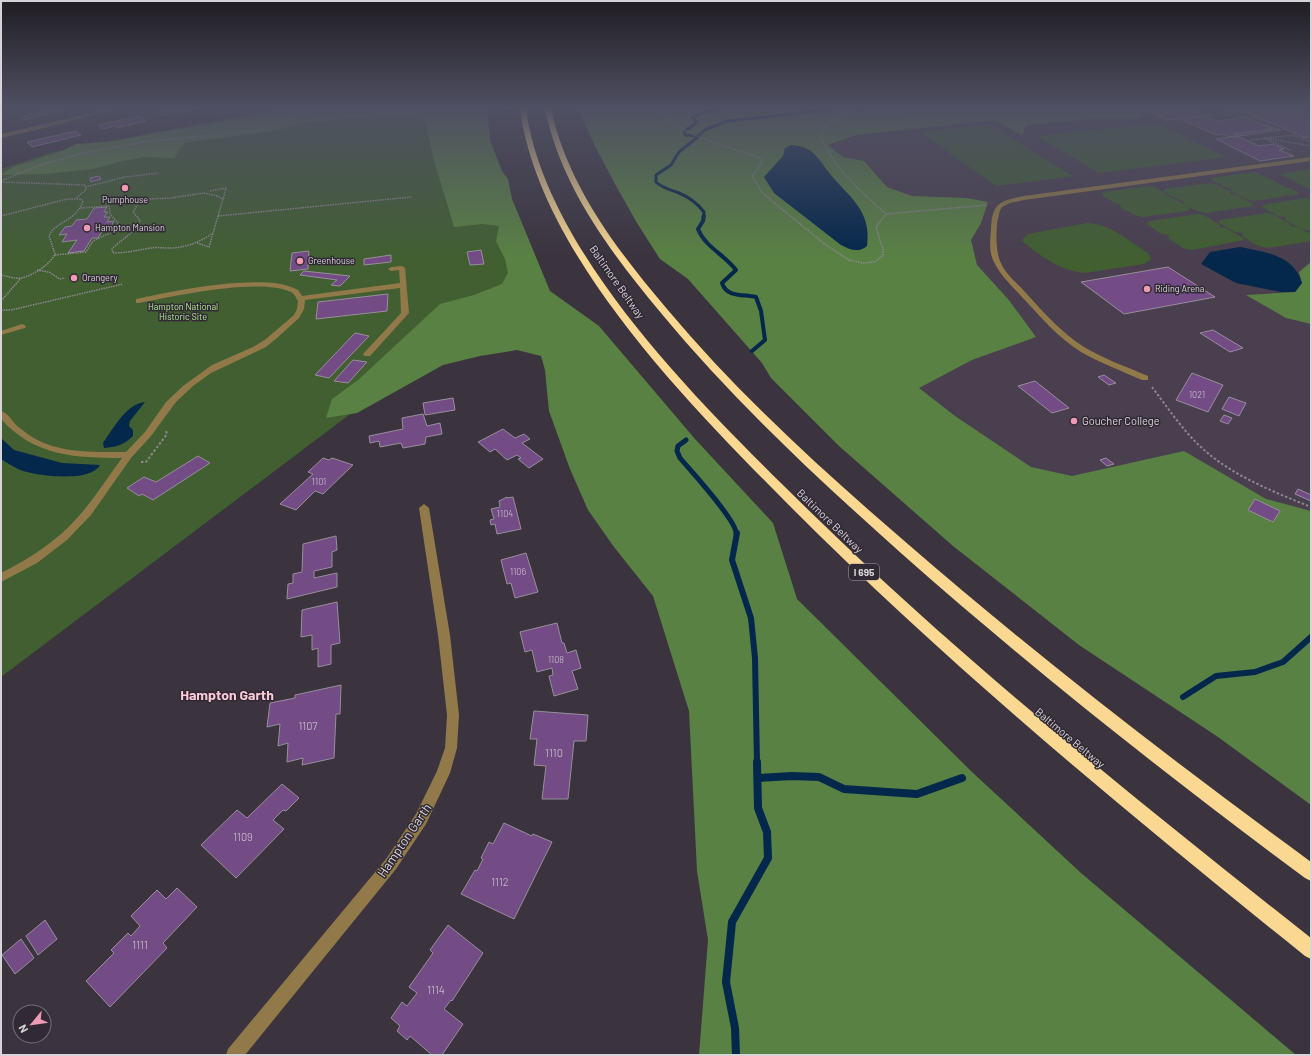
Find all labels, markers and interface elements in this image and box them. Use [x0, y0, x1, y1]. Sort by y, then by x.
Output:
marker: Pumphouse [120, 183, 130, 193]
place label: Pumphouse [102, 194, 148, 205]
place label: Hampton Mansion [95, 222, 165, 233]
marker: Hampton Mansion [82, 223, 92, 233]
street label: Baltimore Beltway [587, 243, 648, 321]
place label: Greenhouse [308, 255, 355, 266]
marker: Greenhouse [295, 256, 305, 266]
place label: Orangery [82, 272, 118, 283]
marker: Orangery [69, 273, 79, 283]
place label: Riding Arena [1155, 283, 1204, 294]
marker: Riding Arena [1142, 284, 1152, 294]
park label: Hampton National Historic Site [148, 301, 218, 322]
house number: 1021 [1189, 389, 1205, 400]
place label: Goucher College [1082, 414, 1160, 427]
marker: Goucher College [1069, 416, 1079, 426]
house number: 1101 [312, 476, 326, 487]
street label: Baltimore Beltway [795, 486, 866, 555]
house number: 1104 [497, 508, 513, 519]
road number: I 695 [849, 564, 879, 580]
house number: 1106 [510, 566, 526, 577]
house number: 1108 [548, 654, 564, 665]
district label: Hampton Garth [180, 686, 274, 703]
street label: Baltimore Beltway [1033, 705, 1108, 770]
house number: 1107 [298, 719, 318, 732]
house number: 1110 [545, 746, 563, 759]
street label: Hampton Garth [373, 800, 435, 880]
house number: 1109 [233, 830, 253, 843]
house number: 1112 [491, 875, 509, 888]
house number: 1111 [132, 938, 148, 951]
house number: 1114 [427, 983, 445, 996]
north arrow [12, 1004, 52, 1044]
text: N [15, 1023, 30, 1035]

